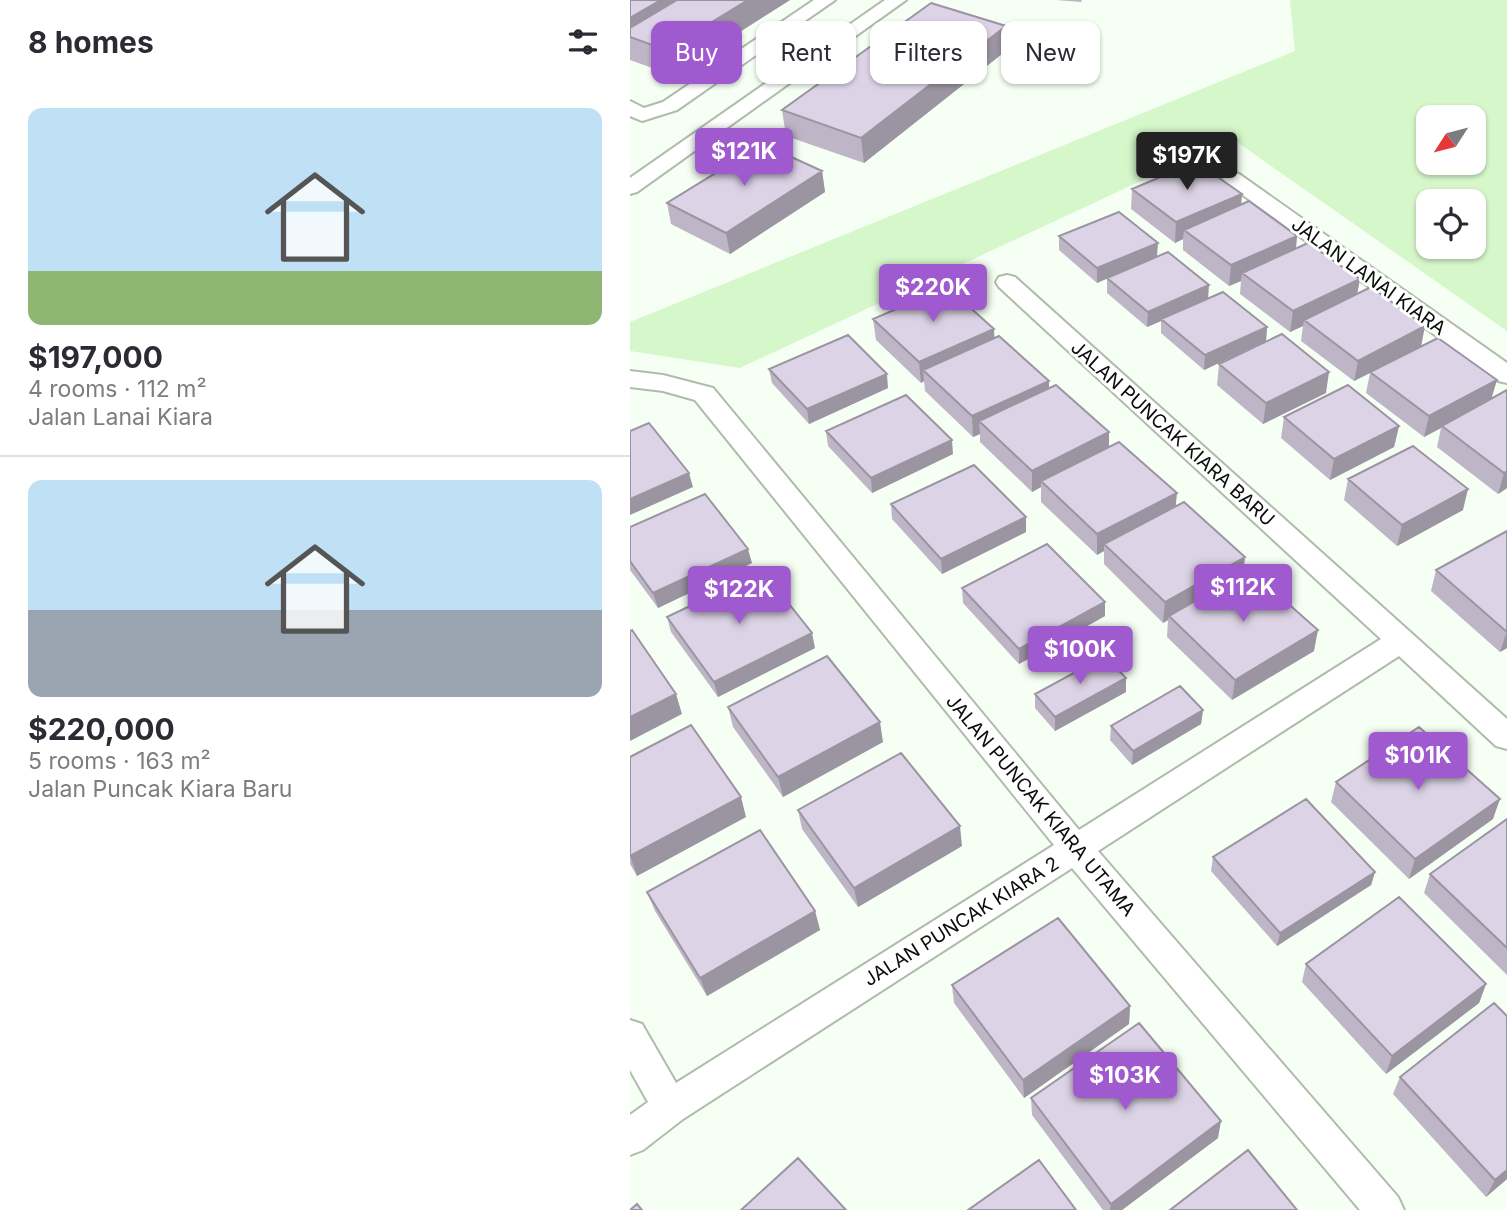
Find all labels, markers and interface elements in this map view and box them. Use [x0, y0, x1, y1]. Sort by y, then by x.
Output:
chip: Buy [651, 21, 742, 84]
chip: Rent [756, 21, 856, 84]
chip: Filters [870, 21, 987, 84]
chip: New [1001, 21, 1100, 84]
icon: filters [564, 23, 602, 61]
text: 8 homes [28, 24, 154, 60]
north arrow [1416, 105, 1486, 175]
map controls [1416, 105, 1486, 259]
pin: $121K [695, 128, 793, 188]
pin: $197K [1138, 132, 1236, 192]
text: $121K [711, 137, 777, 165]
text: $197K [1152, 141, 1222, 169]
icon: home [252, 154, 378, 280]
button: locate [1416, 189, 1486, 259]
street label: JALAN LANAI KIARA [1287, 213, 1450, 340]
pin: $220K [884, 264, 982, 324]
text: $220K [895, 273, 971, 301]
street label: JALAN PUNCAK KIARA BARU [1066, 336, 1279, 531]
text: $197,000 [28, 339, 163, 375]
text: 4 rooms · 112 m² [28, 375, 207, 403]
text: Jalan Lanai Kiara [28, 403, 213, 431]
icon: home [252, 526, 378, 652]
pin: $112K [1194, 564, 1292, 624]
pin: $122K [690, 566, 788, 626]
text: $112K [1210, 573, 1276, 601]
text: $122K [704, 575, 774, 603]
pin: $100K [1031, 626, 1129, 686]
text: $100K [1044, 635, 1116, 663]
street label: JALAN PUNCAK KIARA UTAMA [941, 690, 1140, 921]
text: $220,000 [28, 711, 175, 747]
pin: $101K [1369, 732, 1467, 792]
text: $101K [1385, 741, 1451, 769]
text: 5 rooms · 163 m² [28, 747, 211, 775]
text: Jalan Puncak Kiara Baru [28, 775, 292, 803]
street label: JALAN PUNCAK KIARA 2 [859, 852, 1063, 991]
pin: $103K [1076, 1052, 1174, 1112]
text: $103K [1089, 1061, 1161, 1089]

